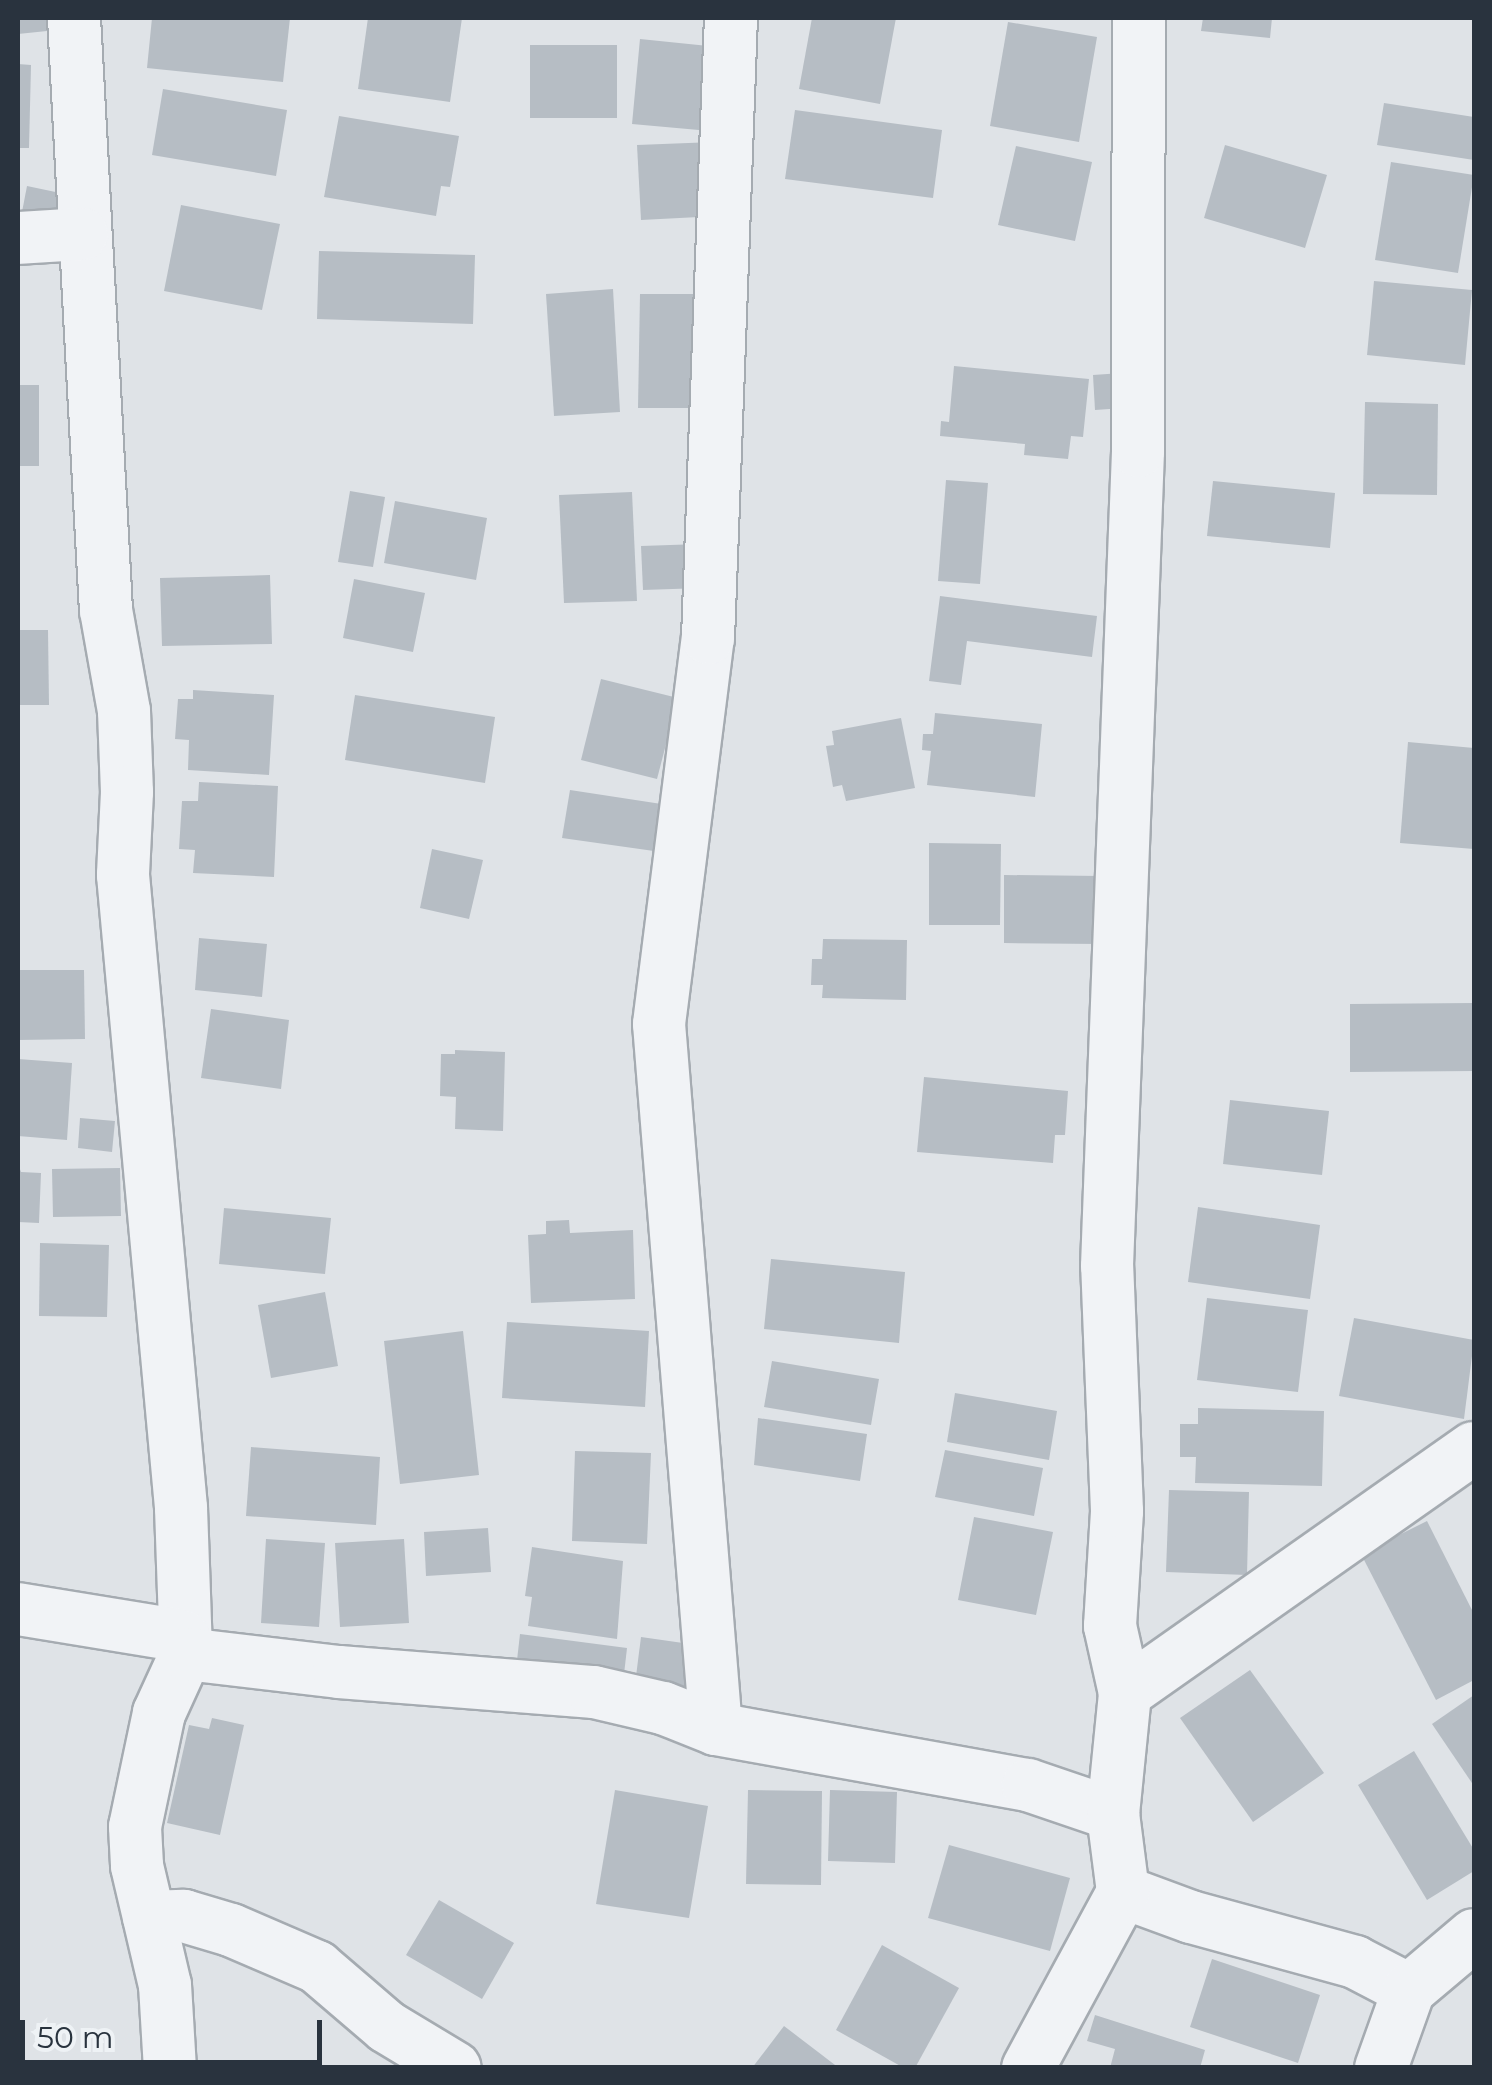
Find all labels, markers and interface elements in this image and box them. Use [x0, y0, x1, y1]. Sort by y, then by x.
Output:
scale bar [25, 2000, 328, 2062]
text: 50 m [37, 2019, 114, 2056]

